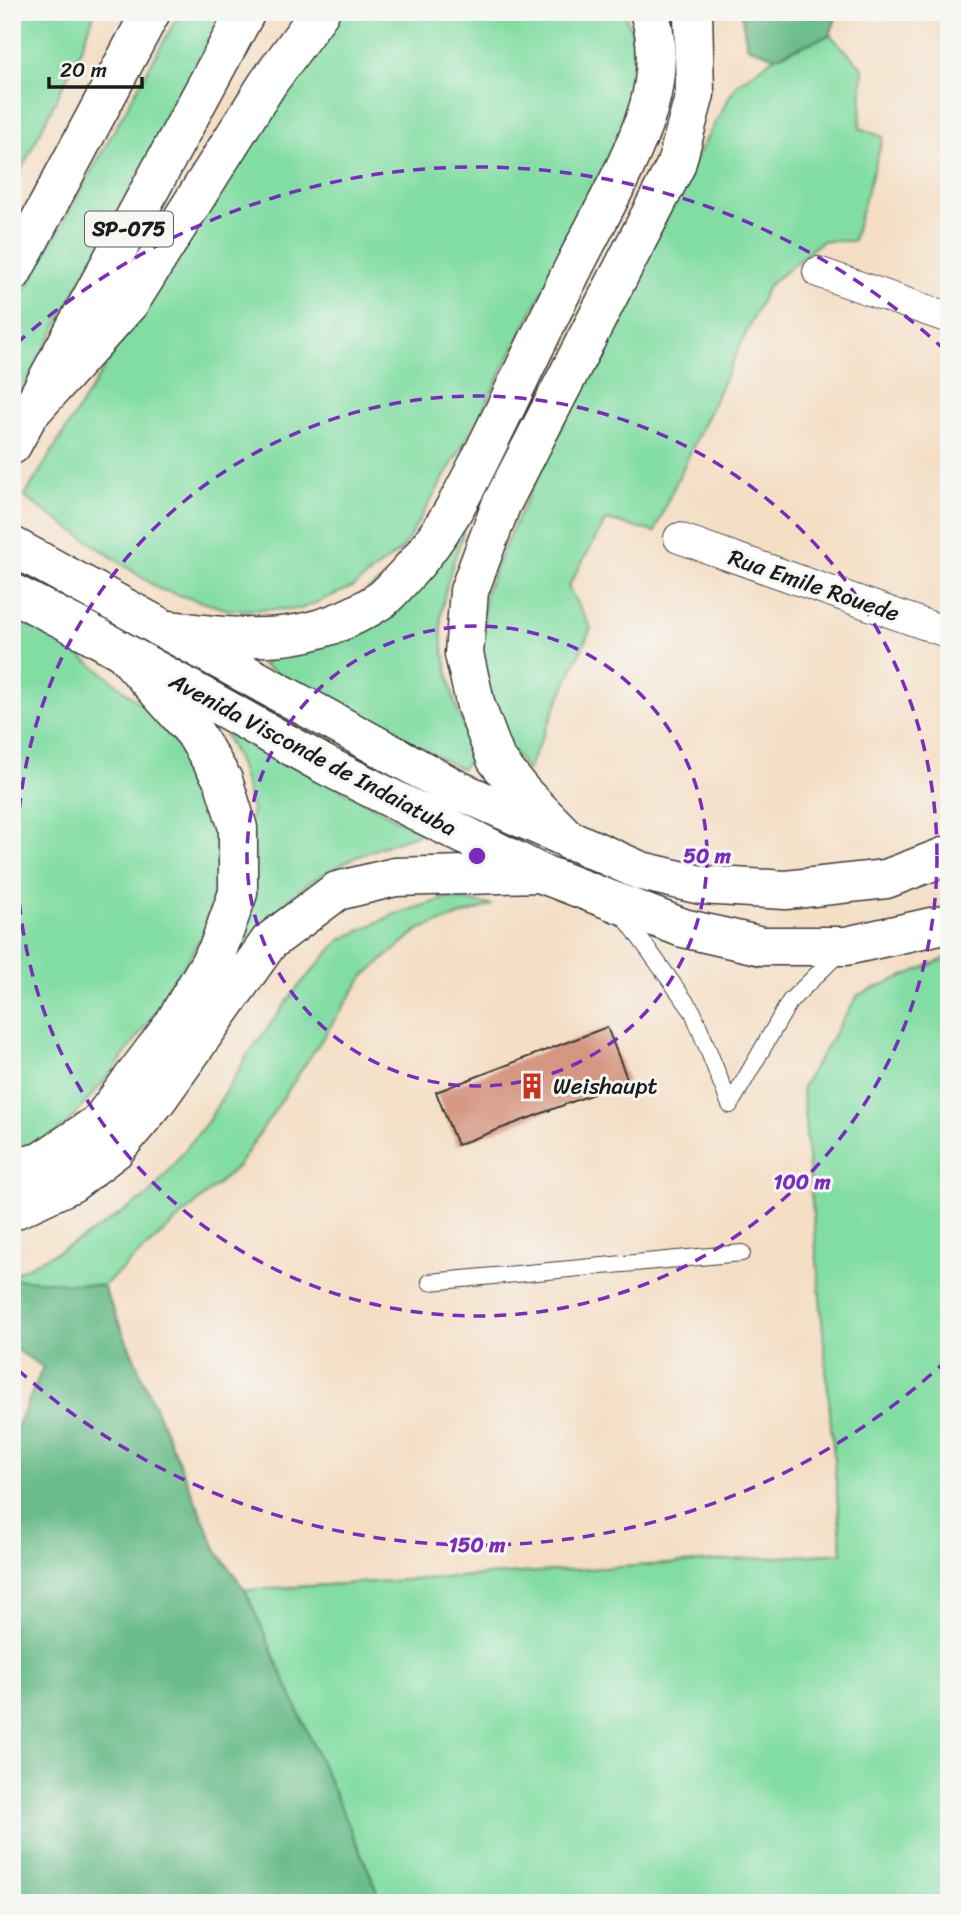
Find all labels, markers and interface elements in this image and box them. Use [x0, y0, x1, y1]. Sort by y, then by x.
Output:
scale bar [49, 46, 142, 90]
text: 20 m [60, 51, 107, 89]
road number: SP-075 [85, 212, 173, 246]
street label: Rua Emile Rouede [723, 537, 905, 634]
street label: Avenida Visconde de Indaiatuba [161, 661, 464, 848]
text: 50 m [683, 837, 732, 875]
centre of rings [465, 844, 489, 868]
place label: Weishaupt [553, 1066, 658, 1107]
building icon: Weishaupt [517, 1071, 547, 1101]
text: 100 m [773, 1163, 831, 1201]
text: 150 m [449, 1526, 506, 1564]

